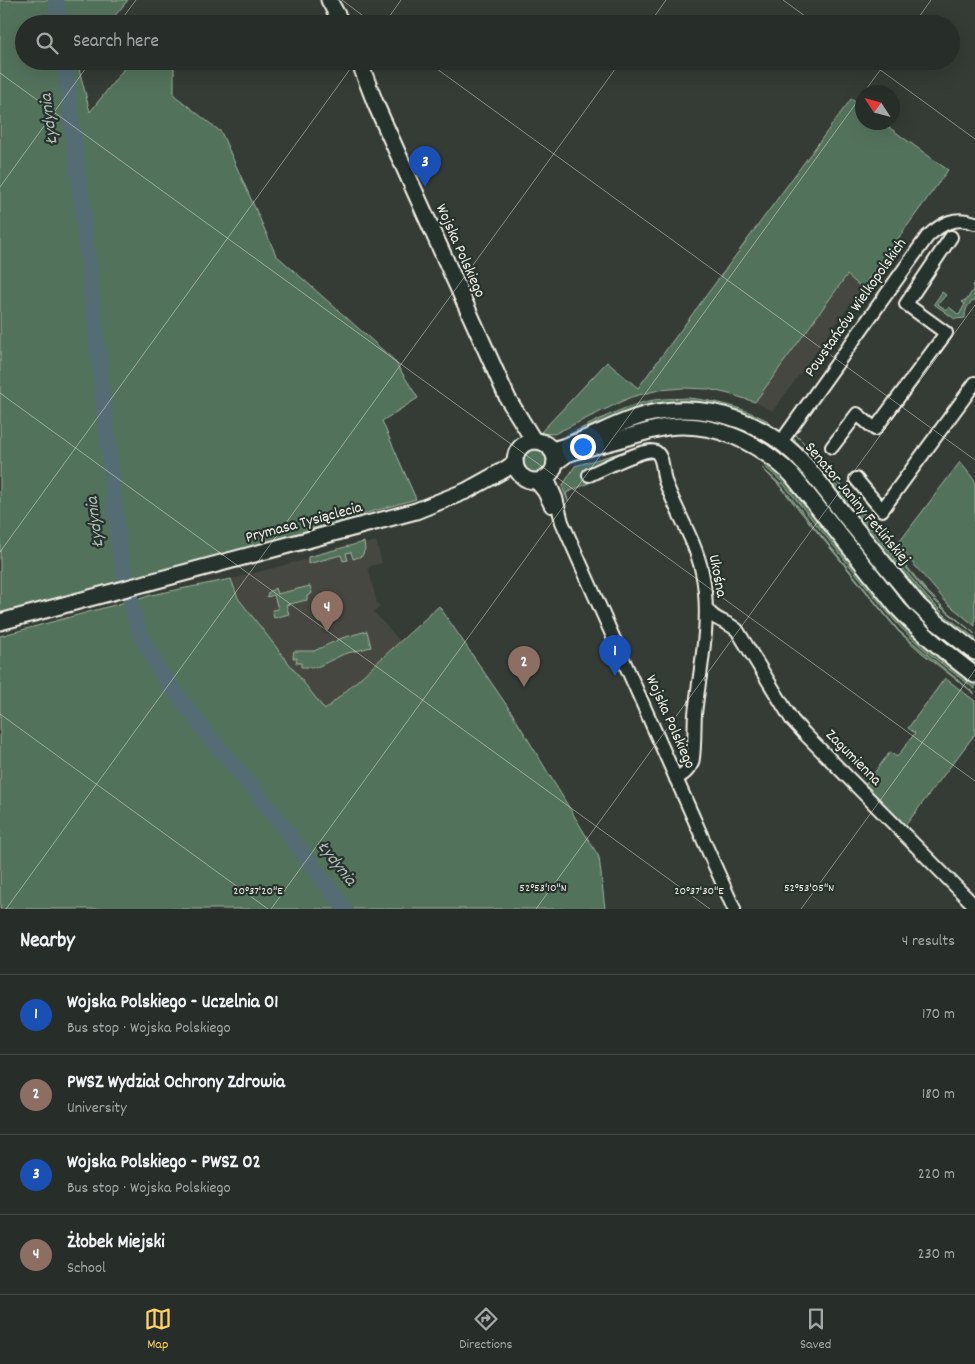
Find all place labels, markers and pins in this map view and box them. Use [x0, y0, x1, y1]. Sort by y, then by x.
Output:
pin: 3 [409, 146, 441, 187]
pin: 4 [311, 591, 343, 632]
pin: 1 [599, 635, 631, 676]
pin: 2 [508, 646, 540, 687]

